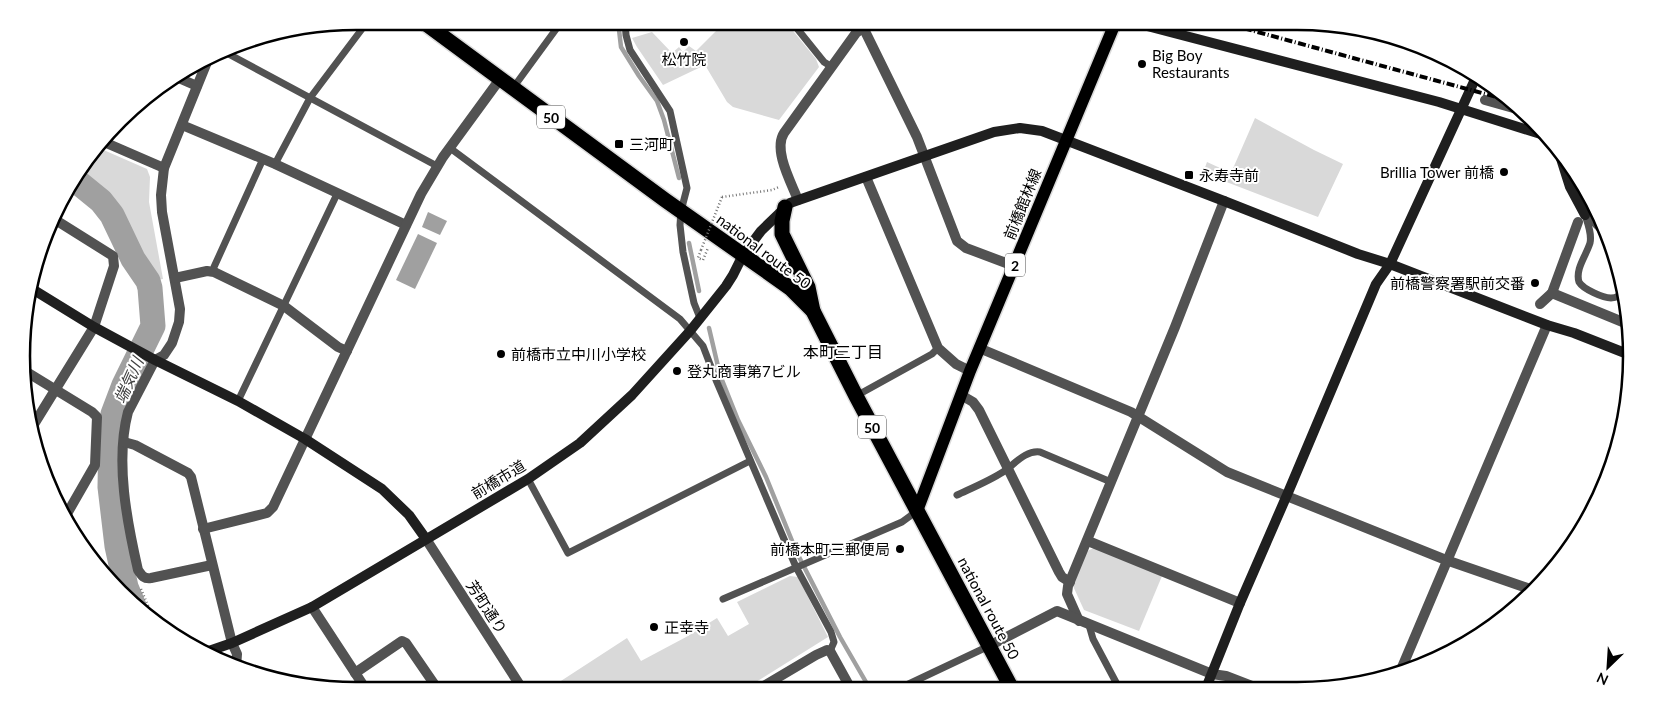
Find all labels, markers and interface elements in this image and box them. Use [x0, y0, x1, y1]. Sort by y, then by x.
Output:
marker: 松竹院 [678, 36, 690, 48]
place label: Big Boy Restaurants [1152, 46, 1229, 81]
place label: 松竹院 [661, 50, 707, 68]
marker: Big Boy Restaurants [1136, 58, 1148, 70]
road number: 50 [537, 105, 565, 128]
place label: 三河町 [629, 135, 674, 153]
marker: 三河町 [613, 138, 625, 150]
place label: Brillia Tower 前橋 [1380, 163, 1494, 181]
street label: 前橋館林線 [1000, 166, 1044, 242]
place label: 永寿寺前 [1199, 166, 1259, 184]
marker: Brillia Tower 前橋 [1498, 166, 1510, 178]
marker: 永寿寺前 [1183, 169, 1195, 181]
street label: national route 50 [713, 210, 815, 292]
road number: 2 [1005, 254, 1025, 276]
place label: 前橋警察署駅前交番 [1390, 274, 1525, 292]
marker: 前橋警察署駅前交番 [1529, 277, 1541, 289]
district label: 本町三丁目 [803, 342, 883, 361]
place label: 前橋市立中川小学校 [511, 345, 646, 363]
marker: 前橋市立中川小学校 [495, 348, 507, 360]
water label: 端気川 [110, 352, 147, 406]
place label: 登丸商事第7ビル [687, 362, 801, 380]
marker: 登丸商事第7ビル [671, 365, 683, 377]
road number: 50 [858, 416, 886, 438]
street label: 前橋市道 [468, 456, 528, 502]
place label: 前橋本町三郵便局 [770, 540, 890, 558]
marker: 前橋本町三郵便局 [894, 543, 906, 555]
street label: national route 50 [954, 554, 1024, 662]
street label: 芳町通り [463, 577, 511, 637]
place label: 正幸寺 [664, 618, 709, 636]
marker: 正幸寺 [648, 621, 660, 633]
north arrow [1583, 642, 1633, 692]
text: N [1594, 669, 1611, 689]

